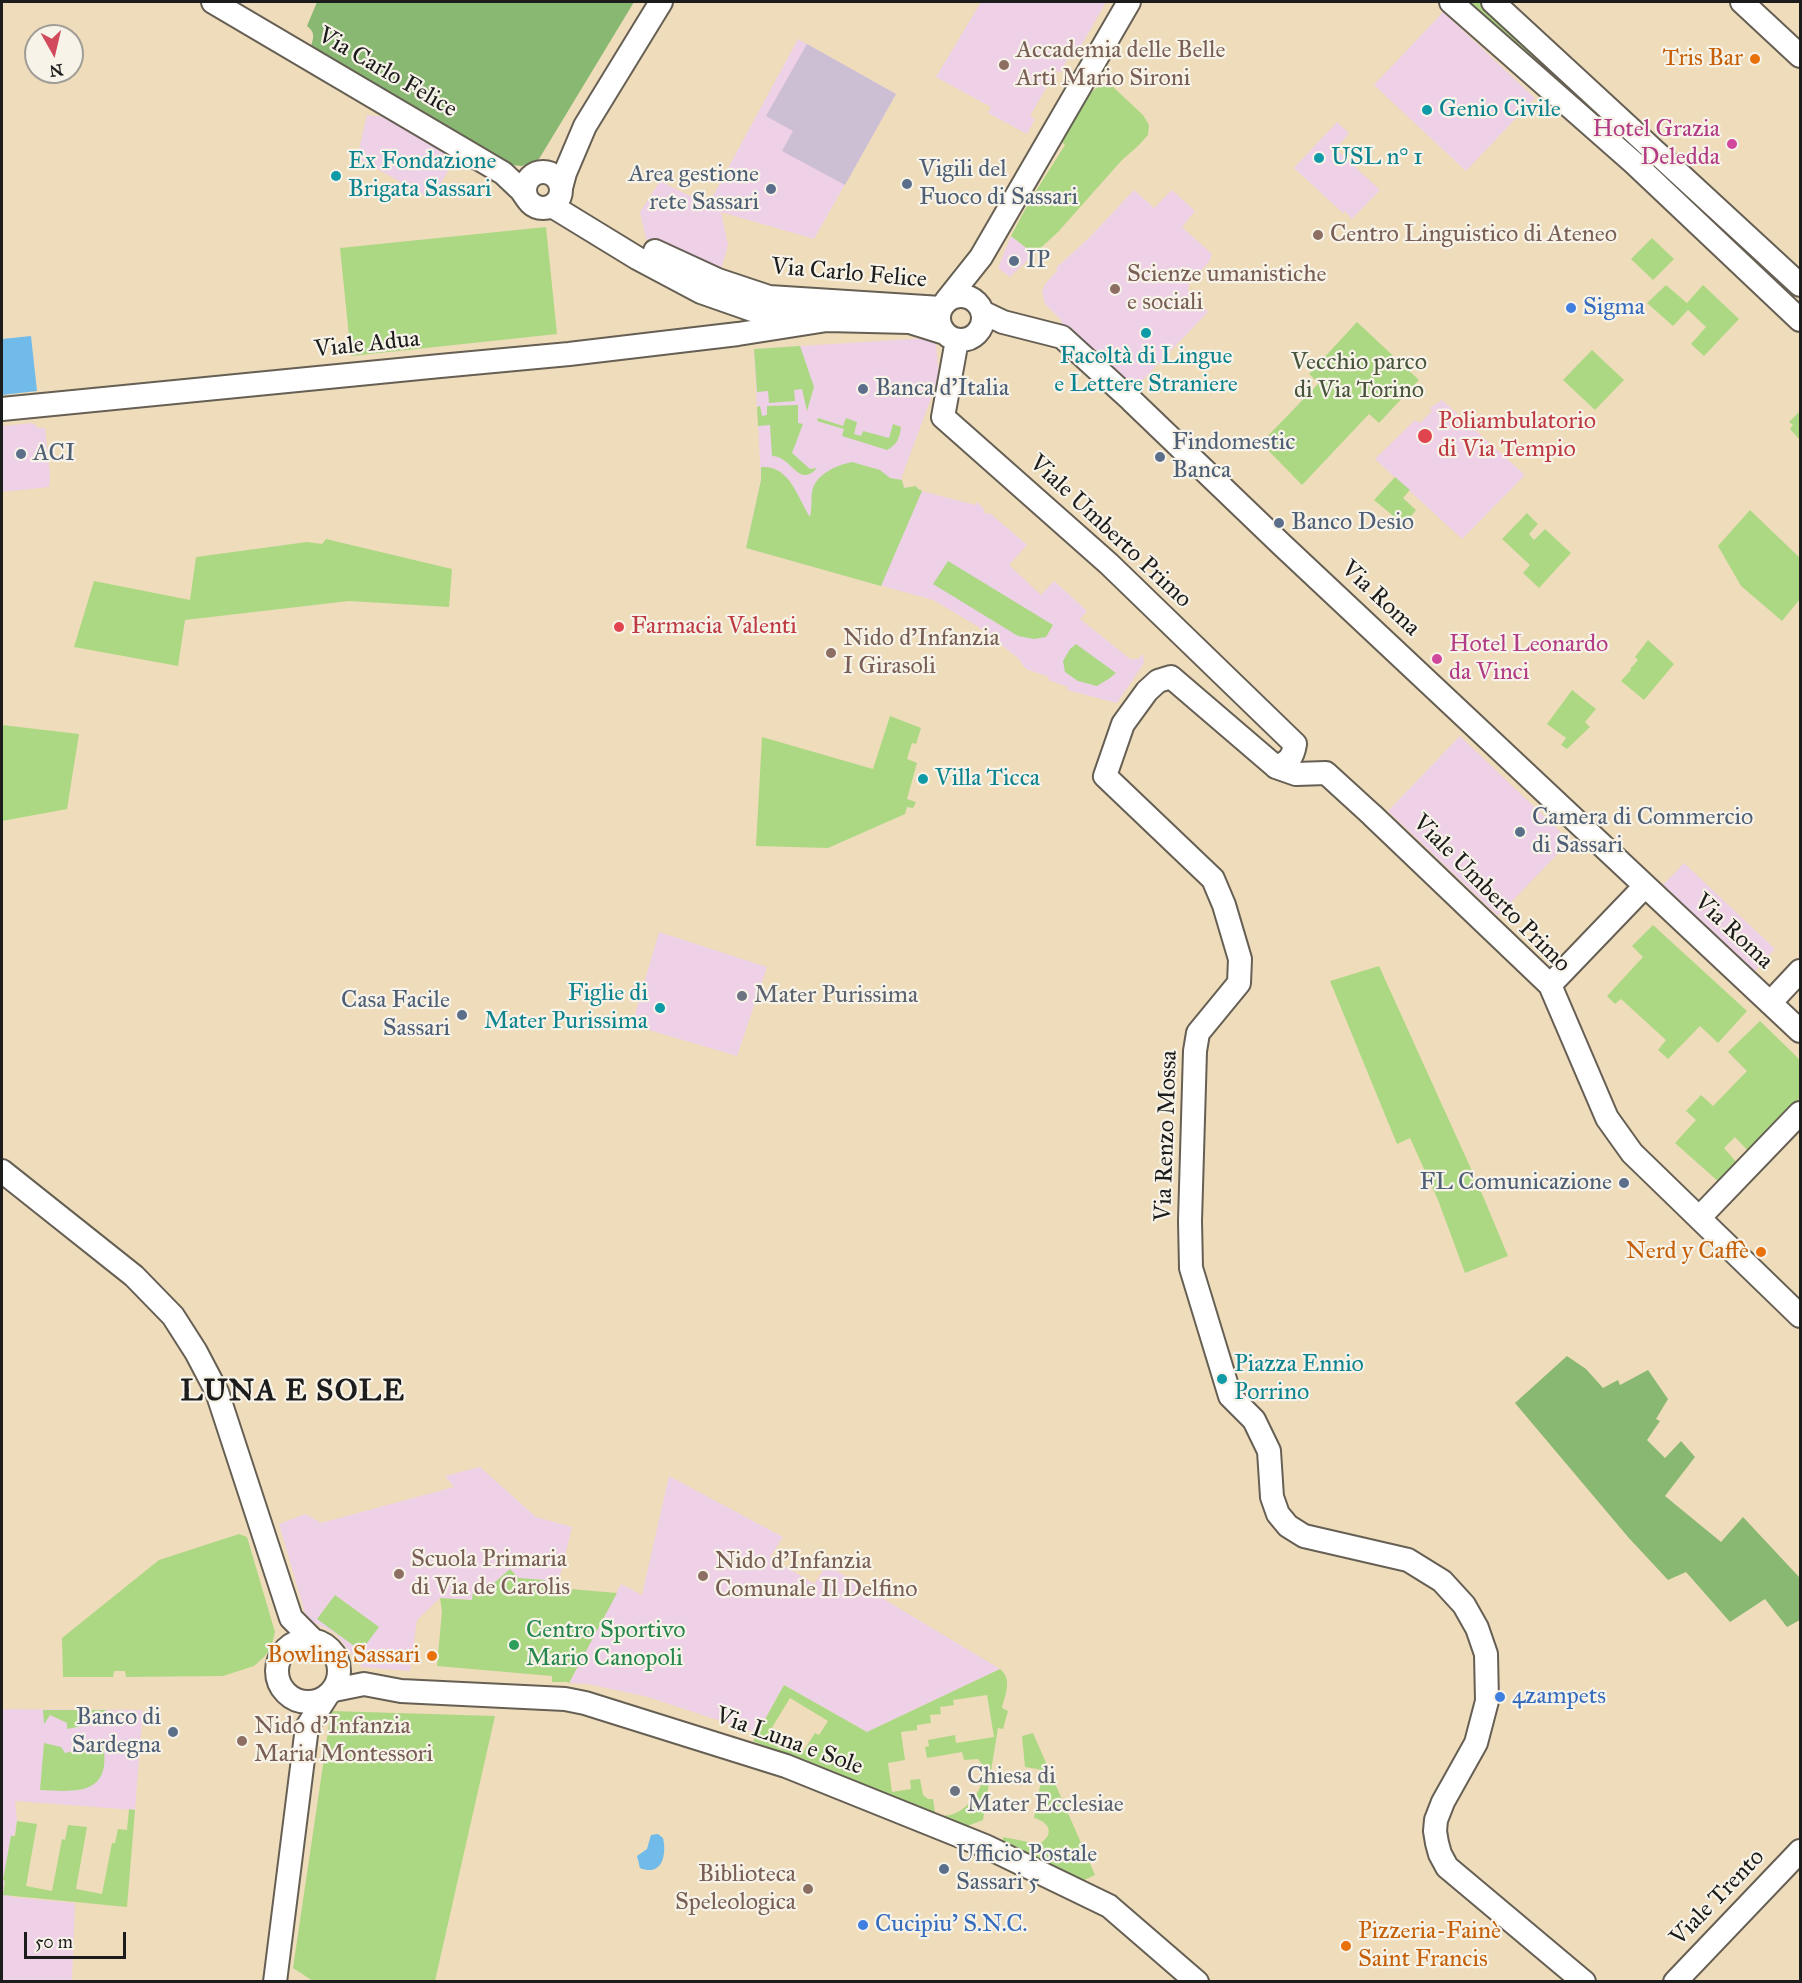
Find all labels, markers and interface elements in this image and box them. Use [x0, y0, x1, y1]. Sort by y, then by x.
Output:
street label: Via Carlo Felice [312, 22, 462, 124]
north arrow [24, 24, 84, 84]
place label: Accademia delle Belle Arti Mario Sironi [1016, 37, 1225, 93]
place label: Tris Bar [1663, 45, 1743, 73]
marker: Tris Bar [1748, 52, 1762, 66]
marker: Accademia delle Belle Arti Mario Sironi [997, 58, 1011, 72]
text: N [48, 60, 64, 81]
place label: Genio Civile [1439, 96, 1561, 124]
marker: Genio Civile [1420, 103, 1434, 117]
place label: Hotel Grazia Deledda [1593, 116, 1720, 172]
marker: Hotel Grazia Deledda [1725, 137, 1739, 151]
place label: USL n° 1 [1331, 144, 1423, 172]
place label: Ex Fondazione Brigata Sassari [348, 148, 496, 204]
marker: USL n° 1 [1312, 151, 1326, 165]
place label: Vigili del Fuoco di Sassari [919, 156, 1078, 212]
place label: Area gestione rete Sassari [629, 161, 759, 217]
marker: Ex Fondazione Brigata Sassari [329, 169, 343, 183]
marker: Vigili del Fuoco di Sassari [900, 177, 914, 191]
marker: Area gestione rete Sassari [764, 182, 778, 196]
place label: Centro Linguistico di Ateneo [1330, 221, 1617, 249]
marker: Centro Linguistico di Ateneo [1311, 228, 1325, 242]
place label: IP [1026, 247, 1050, 275]
street label: Via Carlo Felice [770, 253, 928, 295]
marker: IP [1007, 254, 1021, 268]
place label: Scienze umanistiche e sociali [1127, 261, 1326, 317]
marker: Scienze umanistiche e sociali [1108, 282, 1122, 296]
place label: Sigma [1583, 294, 1645, 322]
marker: Sigma [1564, 301, 1578, 315]
street label: Viale Adua [313, 325, 421, 365]
marker: Facoltà di Lingue e Lettere Straniere [1139, 326, 1153, 340]
place label: Facoltà di Lingue e Lettere Straniere [1054, 343, 1238, 399]
park label: Vecchio parco di Via Torino [1291, 349, 1427, 405]
place label: Banca d'Italia [875, 375, 1009, 403]
marker: Banca d'Italia [856, 382, 870, 396]
place label: Poliambulatorio di Via Tempio [1438, 408, 1596, 464]
marker: Poliambulatorio di Via Tempio [1416, 427, 1434, 445]
place label: Findomestic Banca [1172, 429, 1295, 485]
place label: ACI [33, 440, 75, 468]
marker: ACI [14, 447, 28, 461]
street label: Viale Umberto Primo [1023, 449, 1197, 615]
marker: Findomestic Banca [1153, 450, 1167, 464]
place label: Banco Desio [1291, 509, 1414, 537]
marker: Banco Desio [1272, 516, 1286, 530]
street label: Via Roma [1334, 555, 1426, 643]
place label: Farmacia Valenti [631, 613, 797, 641]
marker: Farmacia Valenti [612, 620, 626, 634]
place label: Nido d'Infanzia I Girasoli [843, 625, 1000, 681]
place label: Hotel Leonardo da Vinci [1449, 631, 1608, 687]
marker: Nido d'Infanzia I Girasoli [824, 646, 838, 660]
marker: Hotel Leonardo da Vinci [1430, 652, 1444, 666]
place label: Villa Ticca [935, 765, 1040, 793]
marker: Villa Ticca [916, 772, 930, 786]
place label: Camera di Commercio di Sassari [1532, 804, 1753, 860]
street label: Viale Umberto Primo [1406, 809, 1576, 979]
marker: Camera di Commercio di Sassari [1513, 825, 1527, 839]
street label: Via Roma [1687, 888, 1779, 976]
place label: Figlie di Mater Purissima [484, 980, 648, 1036]
place label: Mater Purissima [754, 982, 918, 1010]
place label: Casa Facile Sassari [341, 987, 450, 1043]
marker: Mater Purissima [735, 989, 749, 1003]
marker: Figlie di Mater Purissima [653, 1001, 667, 1015]
marker: Casa Facile Sassari [455, 1008, 469, 1022]
street label: Via Renzo Mossa [1150, 1050, 1184, 1222]
place label: FL Comunicazione [1419, 1169, 1612, 1197]
marker: FL Comunicazione [1617, 1176, 1631, 1190]
place label: Nerd y Caffè [1626, 1238, 1749, 1266]
marker: Nerd y Caffè [1754, 1245, 1768, 1259]
place label: Piazza Ennio Porrino [1234, 1351, 1364, 1407]
marker: Piazza Ennio Porrino [1215, 1372, 1229, 1386]
district label: LUNA E SOLE [180, 1375, 406, 1411]
place label: Scuola Primaria di Via de Carolis [411, 1546, 570, 1602]
place label: Nido d'Infanzia Comunale Il Delfino [715, 1548, 918, 1604]
marker: Scuola Primaria di Via de Carolis [392, 1567, 406, 1581]
marker: Nido d'Infanzia Comunale Il Delfino [696, 1569, 710, 1583]
place label: Centro Sportivo Mario Canopoli [526, 1617, 686, 1673]
marker: Centro Sportivo Mario Canopoli [507, 1638, 521, 1652]
place label: Bowling Sassari [267, 1642, 420, 1670]
marker: Bowling Sassari [425, 1649, 439, 1663]
place label: 4zampets [1512, 1683, 1606, 1711]
marker: 4zampets [1493, 1690, 1507, 1704]
street label: Via Luna e Sole [711, 1702, 867, 1782]
place label: Banco di Sardegna [72, 1704, 161, 1760]
place label: Nido d'Infanzia Maria Montessori [254, 1713, 433, 1769]
marker: Banco di Sardegna [166, 1725, 180, 1739]
marker: Nido d'Infanzia Maria Montessori [235, 1734, 249, 1748]
place label: Chiesa di Mater Ecclesiae [967, 1763, 1124, 1819]
marker: Chiesa di Mater Ecclesiae [948, 1784, 962, 1798]
place label: Ufficio Postale Sassari 5 [956, 1841, 1097, 1897]
street label: Viale Trento [1665, 1844, 1771, 1952]
place label: Biblioteca Speleologica [675, 1861, 796, 1917]
marker: Ufficio Postale Sassari 5 [937, 1862, 951, 1876]
marker: Biblioteca Speleologica [801, 1882, 815, 1896]
place label: Cucipiu' S.N.C. [875, 1911, 1028, 1939]
marker: Cucipiu' S.N.C. [856, 1918, 870, 1932]
place label: Pizzeria-Fainè Saint Francis [1358, 1918, 1501, 1974]
scale bar [27, 1920, 129, 1958]
text: 50 m [35, 1931, 73, 1953]
marker: Pizzeria-Fainè Saint Francis [1339, 1939, 1353, 1953]

